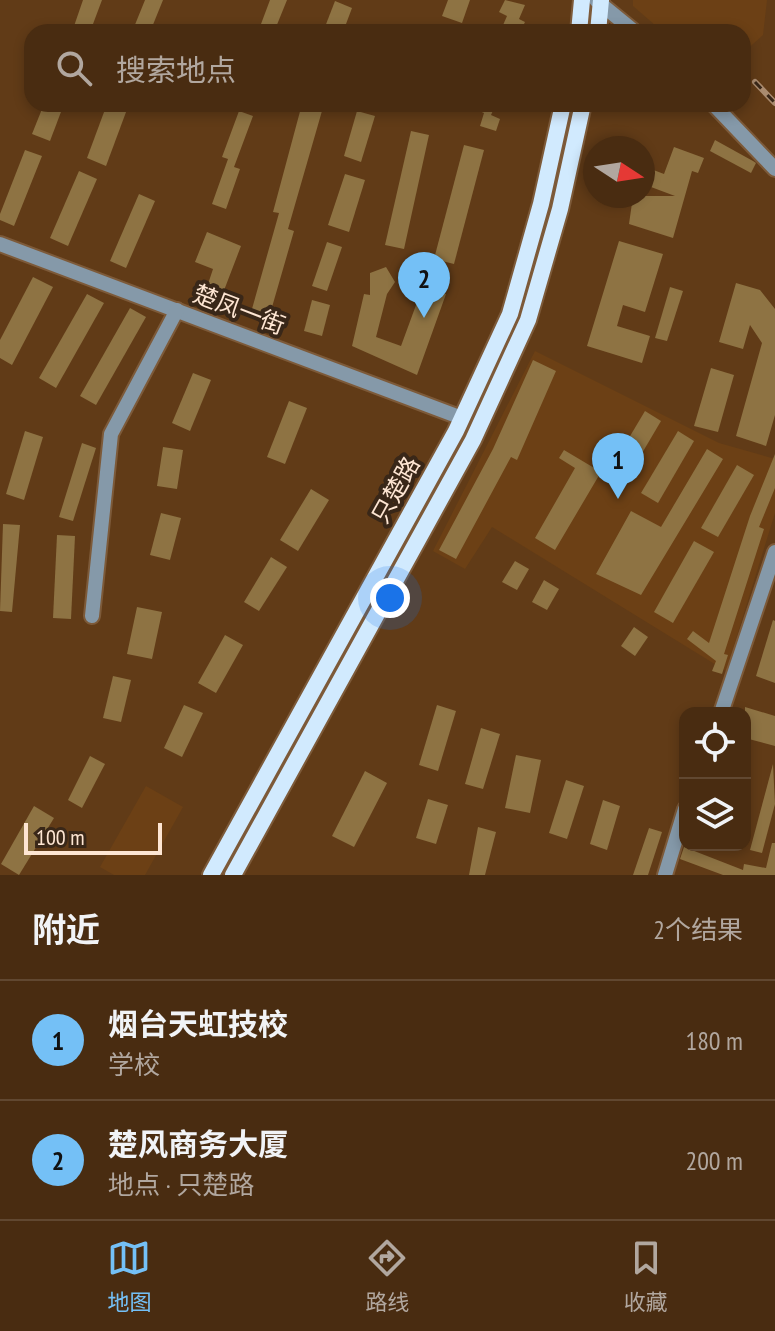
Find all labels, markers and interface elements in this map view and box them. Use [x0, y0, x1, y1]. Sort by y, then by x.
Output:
search box [24, 24, 751, 112]
icon: search [52, 46, 96, 90]
text: 搜索地点 [116, 50, 236, 89]
north arrow [583, 136, 655, 208]
pin: 2 [398, 252, 450, 318]
street label: 楚凤一街 [189, 278, 290, 341]
pin: 1 [592, 433, 644, 499]
street label: 只楚路 [365, 451, 427, 529]
your location [370, 578, 410, 618]
map controls [679, 707, 751, 851]
button: locate [679, 707, 751, 779]
button: layers [679, 779, 751, 851]
scale bar [24, 819, 162, 855]
text: 100 m [36, 823, 85, 851]
text: 附近 [32, 907, 100, 951]
text: 2个结果 [653, 913, 743, 946]
text: 烟台天虹技校 [108, 1004, 288, 1043]
text: 1 [52, 1024, 64, 1057]
text: 180 m [685, 1024, 743, 1057]
text: 学校 [108, 1048, 160, 1081]
text: 楚风商务大厦 [108, 1124, 288, 1163]
text: 2 [52, 1144, 64, 1177]
text: 200 m [685, 1144, 743, 1177]
text: 地点 · 只楚路 [108, 1168, 255, 1201]
tab: 地图 [107, 1236, 151, 1316]
tab: 路线 [365, 1236, 410, 1316]
tab: 收藏 [624, 1236, 668, 1316]

